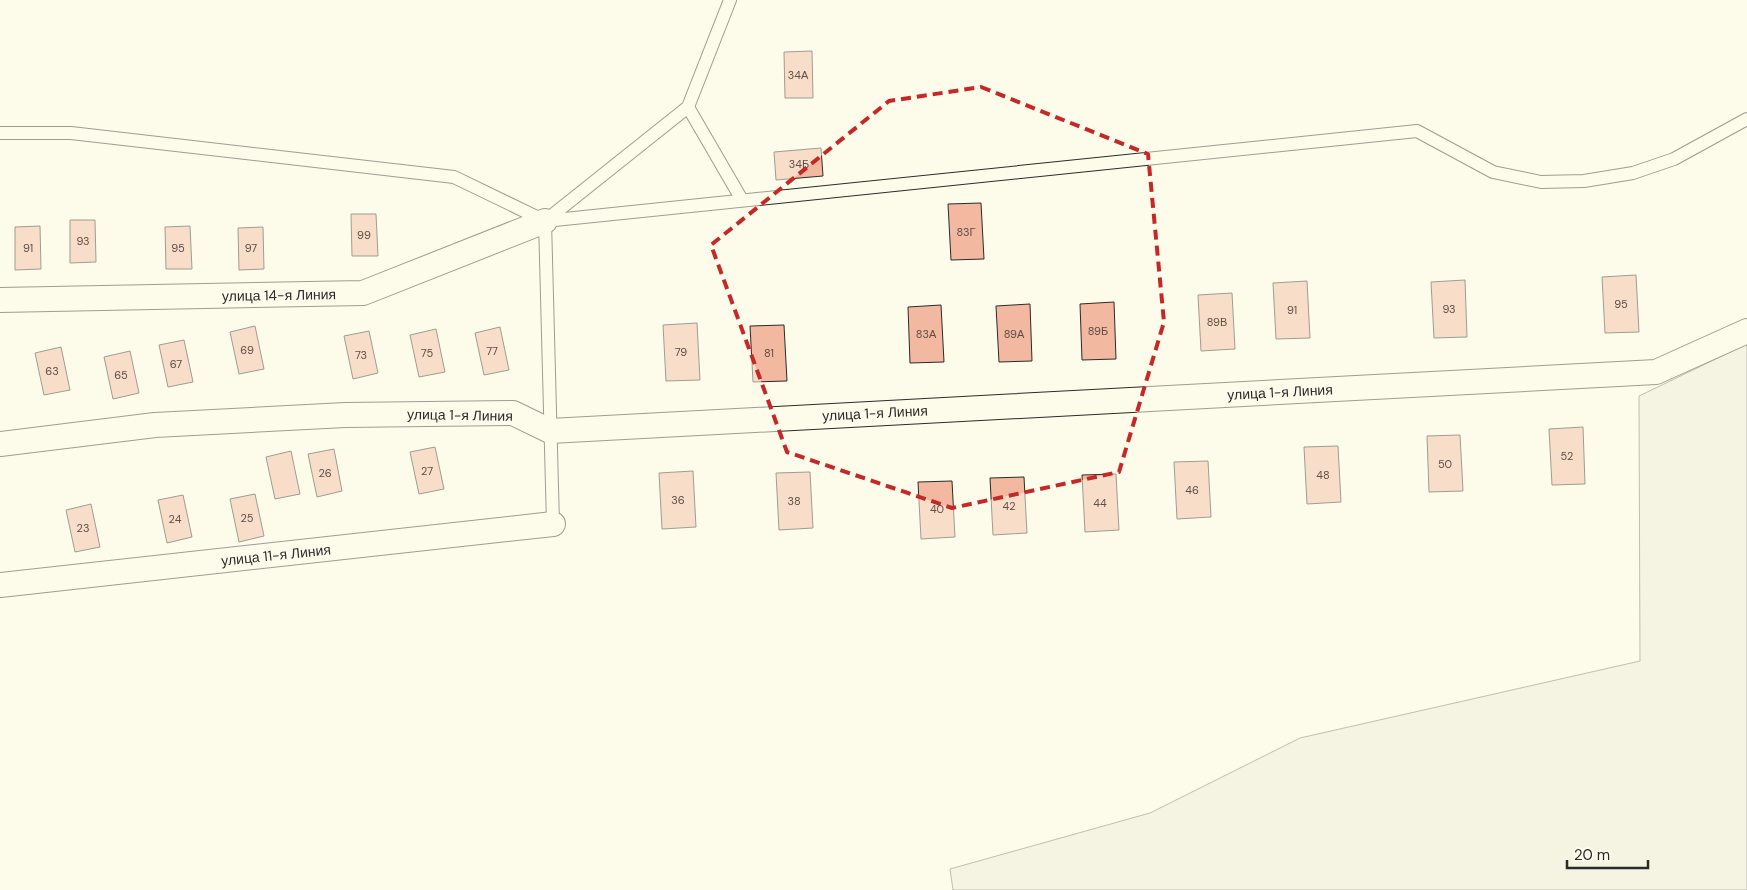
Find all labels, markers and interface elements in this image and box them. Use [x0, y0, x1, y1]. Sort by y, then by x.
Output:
house number: 34А [788, 68, 809, 82]
house number: 34Б [789, 157, 809, 171]
house number: 83Г [956, 225, 976, 239]
house number: 99 [357, 228, 371, 242]
house number: 93 [76, 234, 90, 248]
house number: 91 [23, 241, 33, 255]
house number: 95 [171, 241, 185, 255]
house number: 97 [245, 241, 257, 255]
street label: улица 14-я Линия [222, 285, 336, 305]
house number: 95 [1614, 297, 1628, 311]
house number: 93 [1442, 302, 1456, 316]
house number: 91 [1287, 303, 1297, 317]
house number: 89В [1207, 315, 1227, 329]
house number: 89Б [1088, 324, 1108, 338]
house number: 83А [916, 327, 937, 341]
house number: 89А [1004, 327, 1025, 341]
house number: 69 [240, 343, 254, 357]
house number: 77 [486, 344, 498, 358]
house number: 79 [675, 345, 687, 359]
house number: 75 [421, 346, 433, 360]
house number: 81 [764, 346, 774, 360]
house number: 73 [355, 348, 367, 362]
house number: 67 [170, 357, 182, 371]
house number: 63 [45, 364, 59, 378]
house number: 65 [114, 368, 128, 382]
street label: улица 1-я Линия [1227, 380, 1333, 404]
street label: улица 1-я Линия [822, 401, 928, 425]
street label: улица 1-я Линия [407, 405, 513, 425]
house number: 52 [1561, 449, 1573, 463]
house number: 50 [1438, 457, 1452, 471]
house number: 27 [421, 464, 433, 478]
house number: 26 [318, 466, 332, 480]
house number: 48 [1316, 468, 1330, 482]
house number: 46 [1185, 483, 1199, 497]
house number: 36 [671, 493, 685, 507]
house number: 38 [787, 494, 801, 508]
house number: 44 [1093, 496, 1107, 510]
house number: 42 [1002, 499, 1016, 513]
house number: 40 [930, 502, 944, 516]
house number: 25 [240, 511, 254, 525]
house number: 24 [169, 512, 182, 526]
house number: 23 [77, 521, 89, 535]
street label: улица 11-я Линия [220, 540, 332, 570]
scale bar [1567, 838, 1648, 870]
text: 20 m [1574, 845, 1610, 865]

